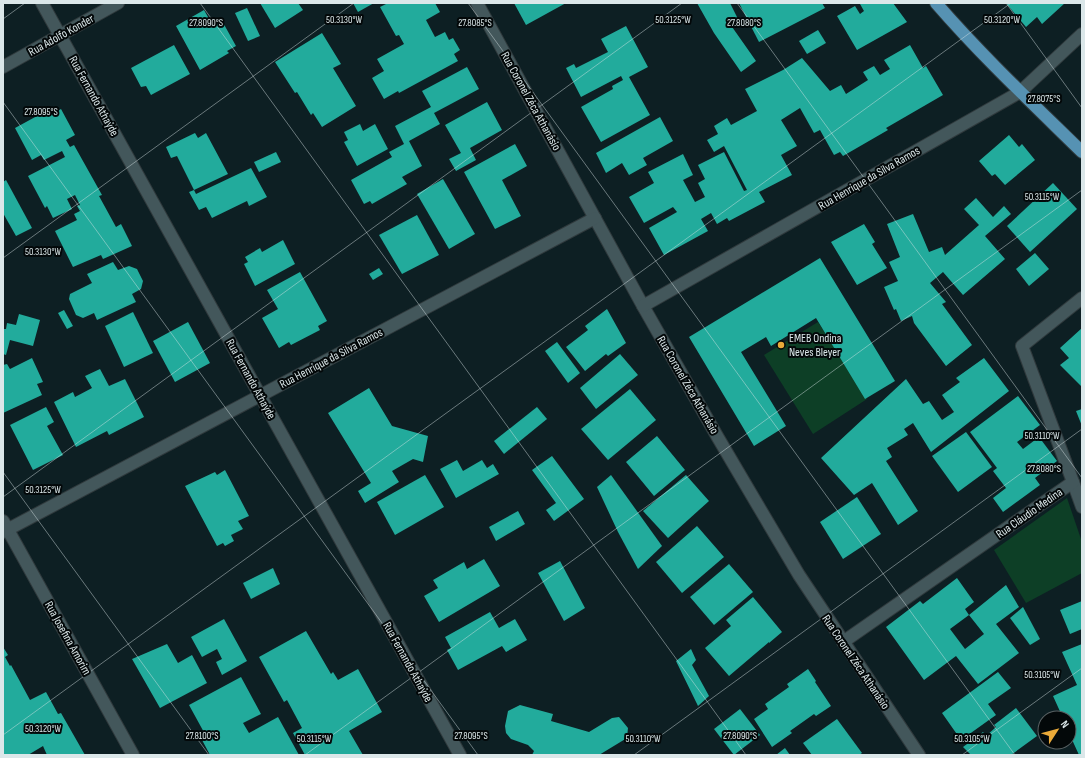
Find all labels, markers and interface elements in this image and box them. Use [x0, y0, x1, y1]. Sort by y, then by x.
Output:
street label: Rua Adolfo Konder [26, 11, 97, 60]
text: 50.3130°W [326, 14, 362, 26]
text: 50.3125°W [655, 14, 691, 26]
text: 50.3120°W [984, 14, 1020, 26]
text: 27.8090°S [189, 17, 223, 29]
text: 27.8085°S [458, 17, 492, 29]
text: 27.8080°S [727, 17, 761, 29]
street label: Rua Coronel Zéca Athanásio [497, 49, 564, 153]
street label: Rua Fernando Athaýde [65, 54, 122, 139]
text: 27.8075°S [1027, 93, 1061, 105]
text: 27.8095°S [24, 106, 58, 118]
street label: Rua Henrique da Silva Ramos [816, 143, 923, 214]
text: 50.3115°W [1025, 191, 1060, 203]
text: 50.3130°W [25, 246, 61, 258]
street label: Rua Henrique da Silva Ramos [277, 325, 385, 392]
place label: EMEB Ondina Neves Bleyer [789, 331, 842, 360]
street label: Rua Coronel Zéca Athanásio [653, 334, 722, 437]
street label: Rua Fernando Athaýde [222, 337, 279, 422]
marker: EMEB Ondina Neves Bleyer [776, 340, 786, 350]
text: 50.3110°W [1024, 430, 1060, 442]
text: 27.8080°S [1027, 463, 1061, 475]
text: 50.3125°W [25, 484, 61, 496]
street label: Rua Cláudio Medina [993, 485, 1066, 542]
street label: Rua Josefina Amorim [41, 599, 94, 678]
street label: Rua Coronel Zéca Athanásio [818, 612, 893, 712]
street label: Rua Fernando Athaýde [379, 620, 436, 705]
text: 50.3105°W [1024, 669, 1060, 681]
north arrow [1037, 710, 1077, 750]
text: N [1058, 718, 1072, 731]
text: 50.3120°W [25, 723, 61, 735]
text: 27.8100°S [185, 730, 219, 742]
text: 27.8095°S [454, 730, 488, 742]
text: 27.8090°S [723, 730, 757, 742]
text: 50.3115°W [297, 733, 332, 745]
text: 50.3110°W [625, 733, 661, 745]
text: 50.3105°W [954, 733, 990, 745]

